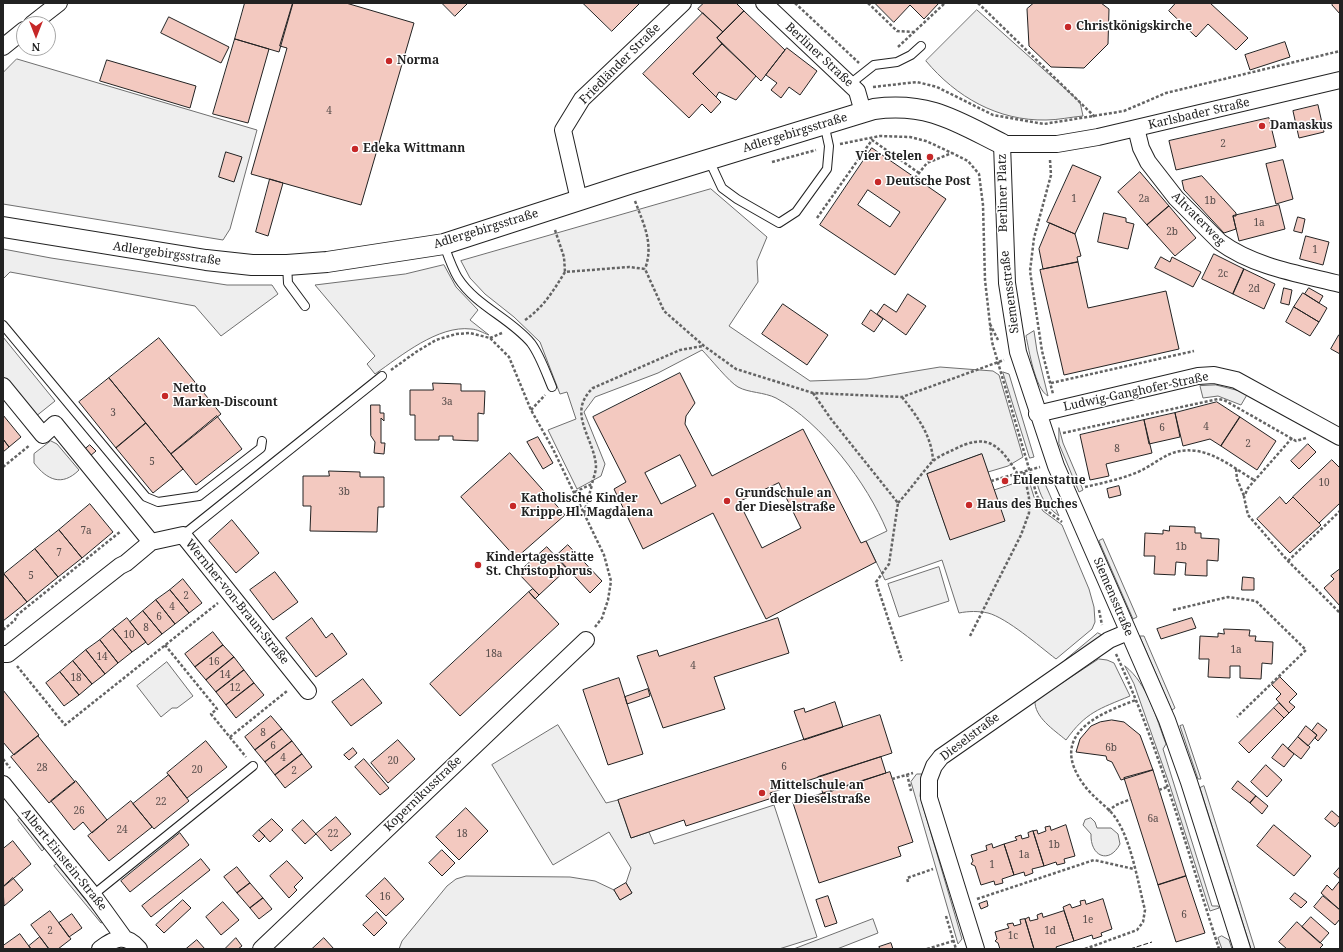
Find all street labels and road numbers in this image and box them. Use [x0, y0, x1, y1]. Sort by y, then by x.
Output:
street label: Berliner Straße [782, 20, 856, 90]
street label: Friedländer Straße [577, 21, 663, 107]
street label: Karlsbader Straße [1147, 95, 1251, 133]
street label: Adlergebirgsstraße [741, 110, 849, 156]
street label: Berliner Platz [995, 154, 1011, 232]
street label: Altvaterweg [1168, 189, 1228, 249]
street label: Adlergebirgsstraße [432, 206, 540, 252]
street label: Adlergebirgsstraße [112, 239, 222, 269]
street label: Siemensstraße [998, 250, 1022, 334]
street label: Ludwig-Ganghofer-Straße [1062, 370, 1210, 414]
street label: Wernher-von-Braun-Straße [182, 537, 292, 667]
street label: Siemensstraße [1090, 556, 1136, 638]
street label: Dieselstraße [938, 710, 1002, 764]
street label: Kopernikusstraße [381, 753, 465, 835]
street label: Albert-Einstein-Straße [18, 806, 110, 914]

